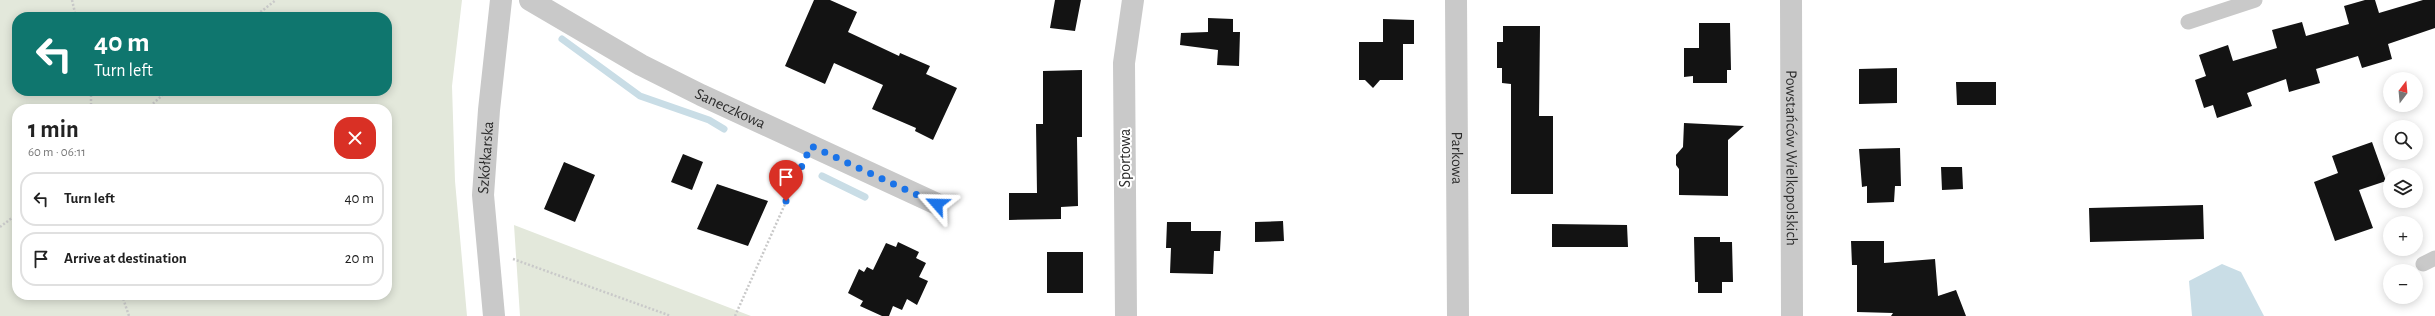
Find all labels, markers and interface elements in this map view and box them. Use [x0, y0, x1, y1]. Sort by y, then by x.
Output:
icon: left [28, 28, 80, 80]
text: 40 m [94, 29, 150, 57]
text: Turn left [94, 62, 153, 80]
street label: Powstańców Wielkopolskich [1783, 70, 1800, 246]
north arrow [2383, 72, 2423, 112]
map controls [2383, 72, 2423, 304]
street label: Saneczkowa [693, 85, 768, 132]
button: close [334, 117, 376, 159]
text: 1 min [28, 118, 79, 142]
button: search [2383, 120, 2423, 160]
street label: Szkółkarska [475, 121, 496, 195]
street label: Sportowa [1117, 129, 1133, 188]
street label: Parkowa [1449, 131, 1465, 185]
text: 60 m · 06:11 [28, 146, 86, 159]
pin [769, 160, 803, 201]
icon: arrive [775, 166, 797, 188]
button: layers [2383, 168, 2423, 208]
position arrow [916, 183, 958, 225]
icon: left [30, 188, 52, 210]
text: Turn left [64, 191, 115, 206]
text: 40 m [344, 191, 374, 206]
button: + [2383, 216, 2423, 256]
icon: arrive [30, 248, 52, 270]
text: Arrive at destination [64, 251, 187, 266]
text: 20 m [345, 251, 374, 266]
button: − [2383, 264, 2423, 304]

